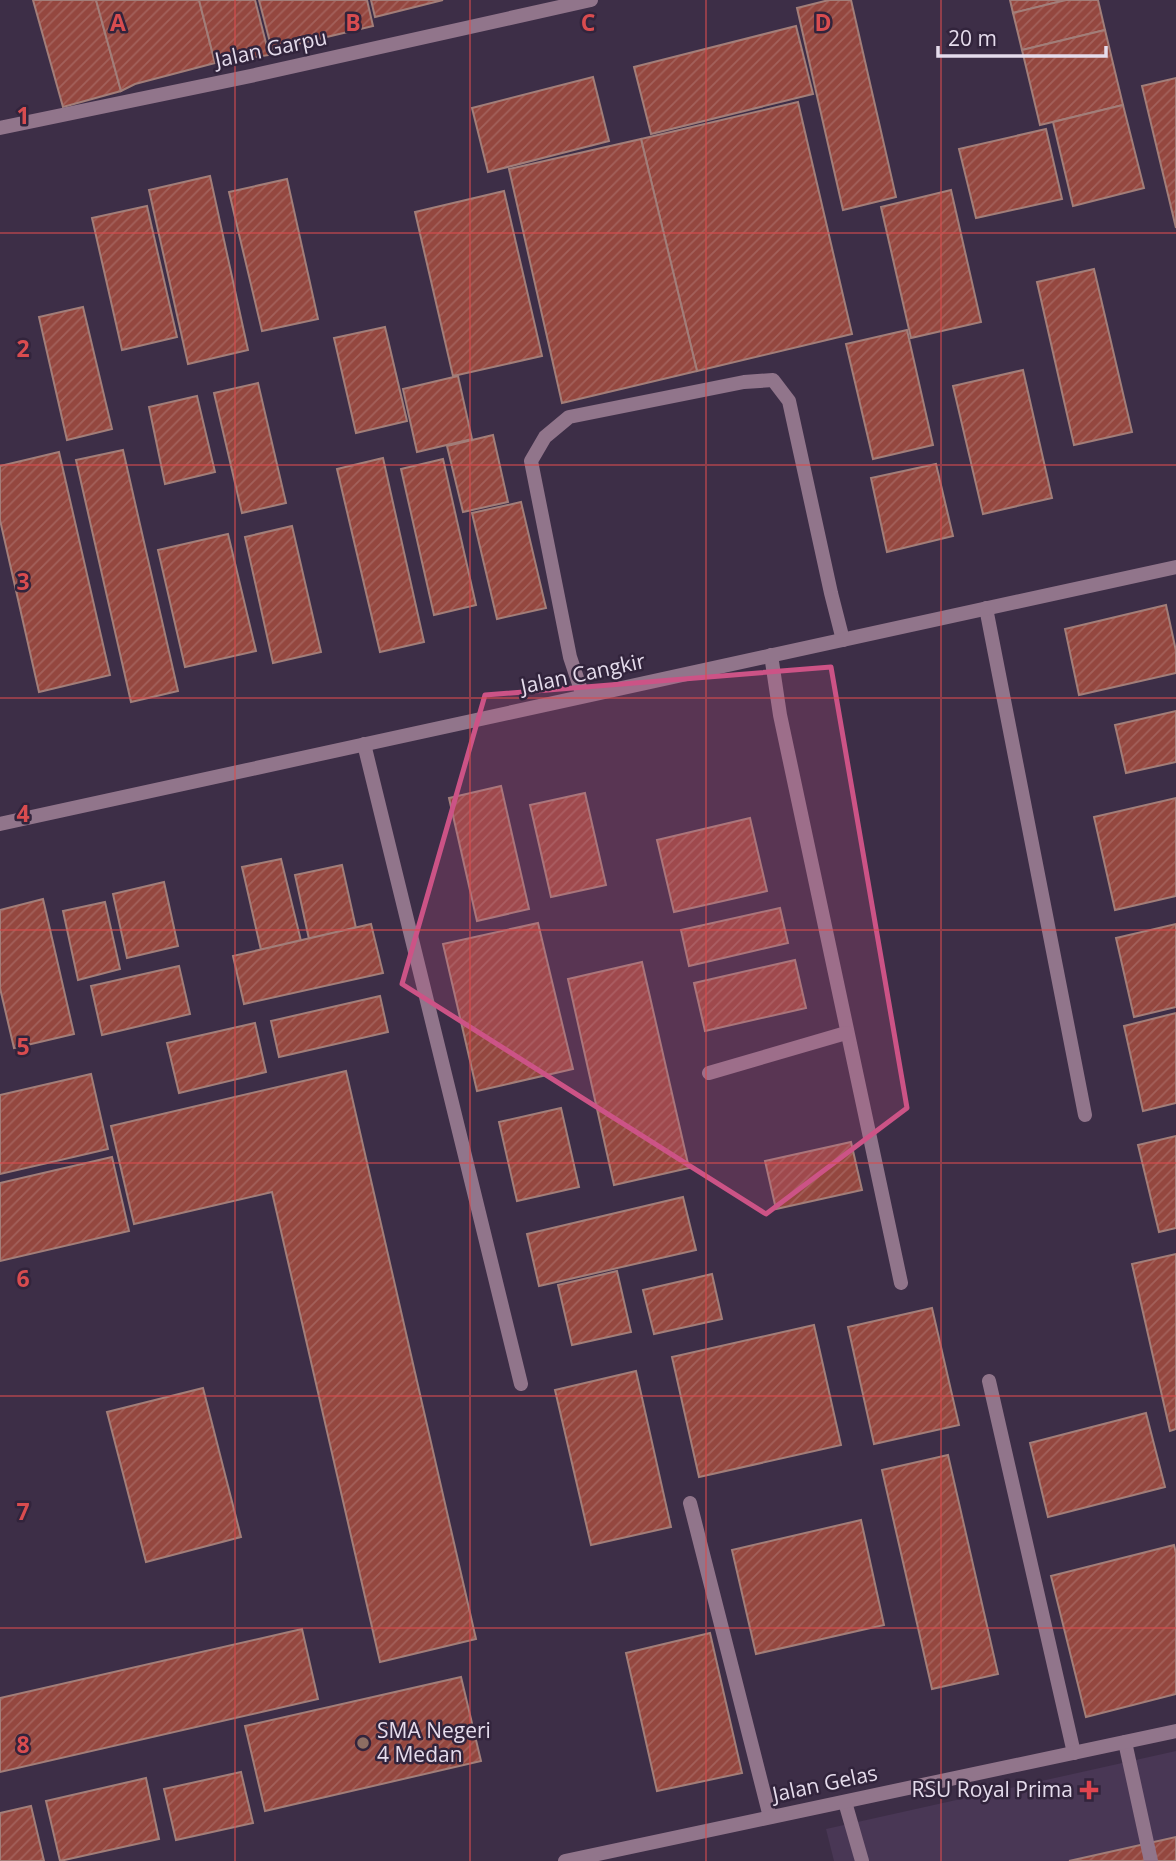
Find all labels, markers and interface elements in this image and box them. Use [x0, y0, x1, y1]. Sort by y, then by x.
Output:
text: A [110, 6, 126, 38]
text: B [345, 6, 361, 38]
text: C [581, 6, 595, 38]
text: D [814, 6, 832, 38]
scale bar [938, 14, 1106, 58]
street label: Jalan Garpu [210, 22, 329, 74]
text: 20 m [948, 24, 997, 52]
text: 1 [16, 99, 30, 131]
text: 2 [16, 332, 30, 364]
text: 3 [16, 565, 30, 597]
street label: Jalan Cangkir [516, 646, 648, 700]
text: 4 [16, 797, 30, 829]
text: 5 [16, 1030, 30, 1062]
text: 6 [16, 1262, 30, 1294]
text: 7 [16, 1495, 30, 1527]
place label: SMA Negeri 4 Medan [377, 1716, 491, 1768]
text: 8 [16, 1728, 30, 1760]
marker: SMA Negeri 4 Medan [355, 1735, 371, 1751]
street label: Jalan Gelas [768, 1758, 880, 1808]
place label: RSU Royal Prima [912, 1775, 1073, 1803]
marker: RSU Royal Prima [1079, 1780, 1099, 1800]

